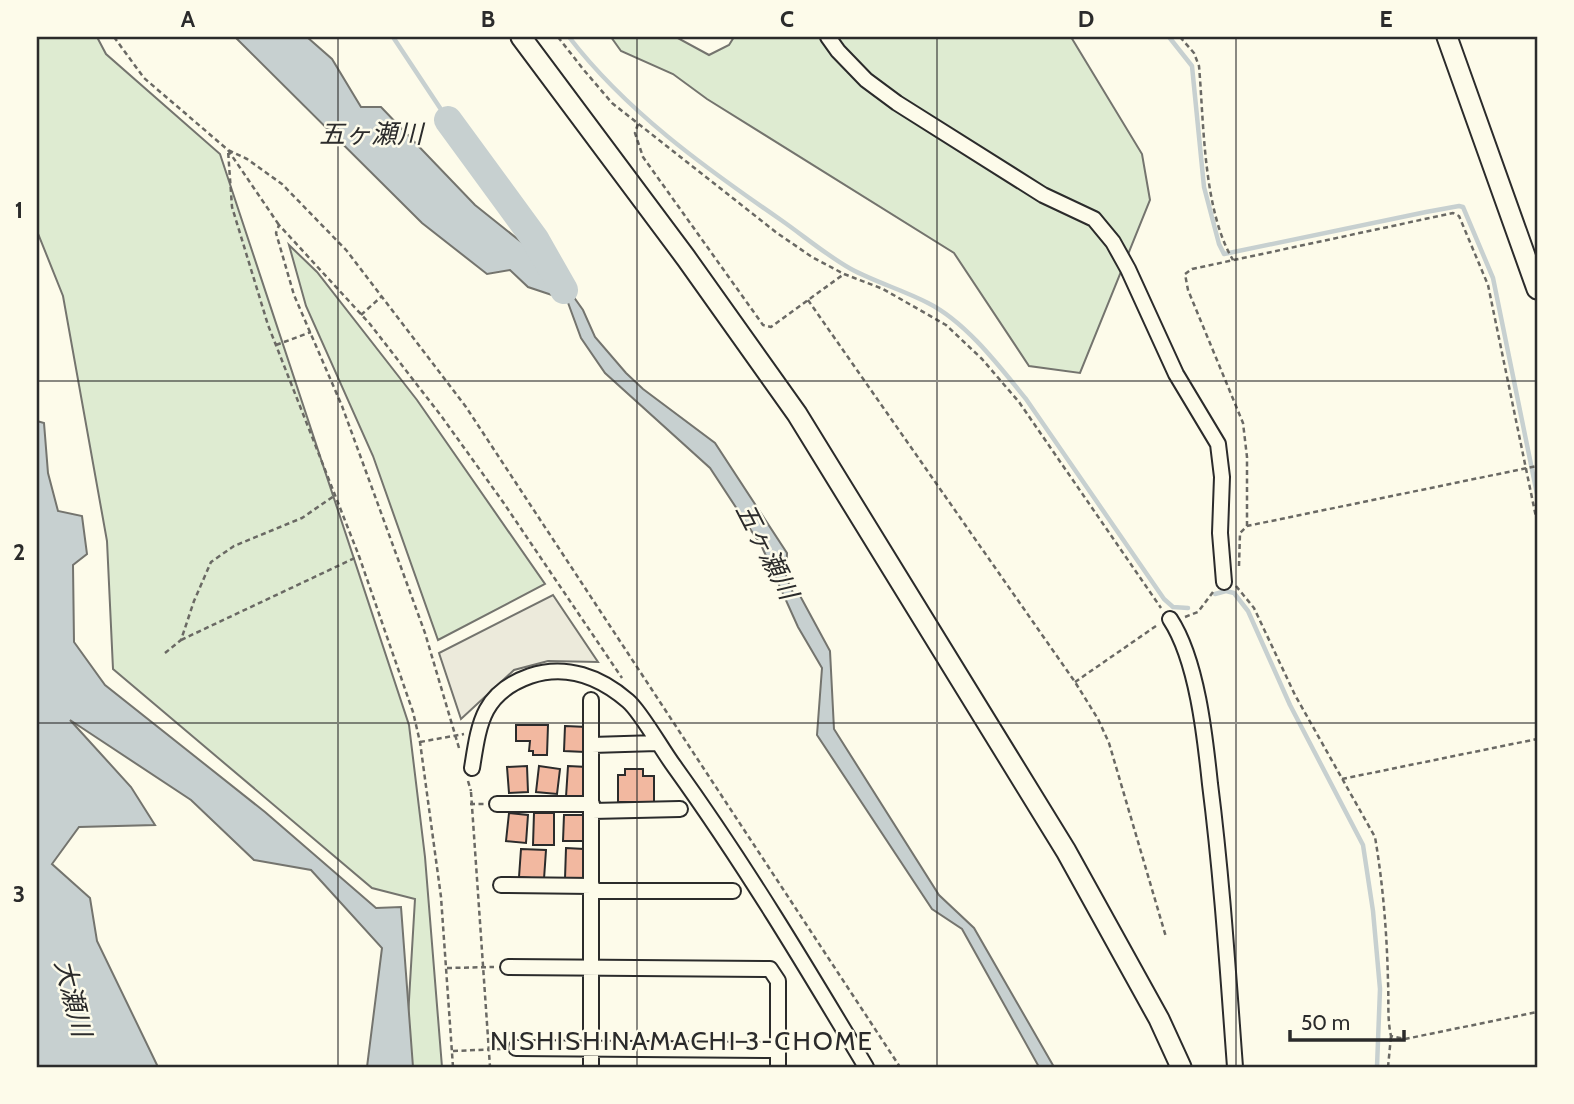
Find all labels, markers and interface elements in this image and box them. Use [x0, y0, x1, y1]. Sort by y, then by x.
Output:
text: A [181, 5, 196, 33]
text: B [481, 5, 495, 33]
text: C [780, 5, 794, 33]
text: D [1078, 5, 1094, 33]
text: E [1379, 5, 1393, 33]
water label: 五ヶ瀬川 [319, 118, 426, 150]
text: 1 [15, 196, 23, 224]
water label: 五ヶ瀬川 [729, 497, 806, 607]
text: 2 [13, 538, 25, 566]
text: 3 [13, 880, 25, 908]
water label: 大瀬川 [48, 956, 99, 1043]
scale bar [1290, 999, 1404, 1043]
text: 50 m [1301, 1010, 1350, 1035]
district label: NISHISHINAMACHI 3-CHOME [490, 1025, 874, 1057]

